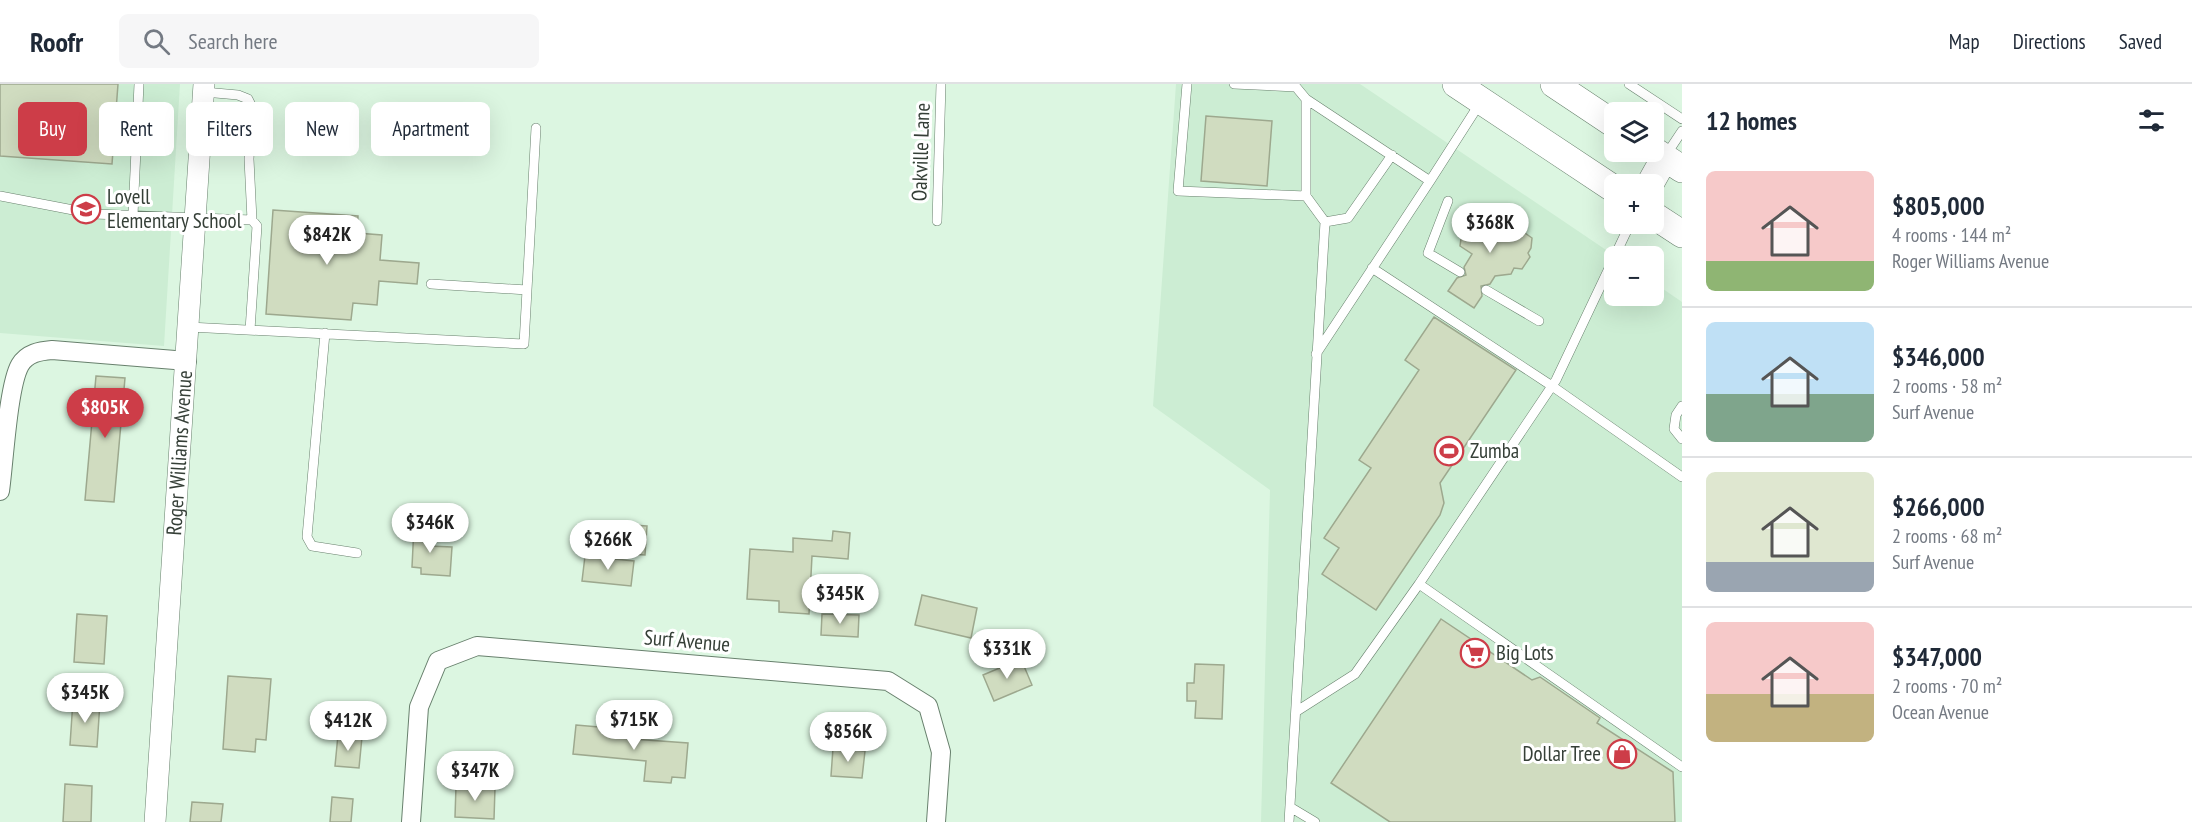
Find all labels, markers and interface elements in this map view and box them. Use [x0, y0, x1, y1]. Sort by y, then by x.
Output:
search box [119, 14, 539, 68]
text: Roofr [30, 23, 83, 60]
icon: search [140, 25, 173, 58]
text: Search here [188, 27, 278, 55]
text: Map [1949, 28, 1980, 55]
text: Directions [2013, 28, 2086, 55]
text: Saved [2119, 28, 2162, 55]
chip: Buy [18, 102, 87, 156]
chip: Rent [99, 102, 174, 156]
chip: Filters [186, 102, 273, 156]
chip: New [285, 102, 359, 156]
chip: Apartment [371, 102, 490, 156]
street label: Oakville Lane [905, 102, 936, 202]
map controls [1604, 102, 1664, 306]
button: layers [1604, 102, 1664, 162]
text: 12 homes [1706, 104, 1797, 137]
icon: filters [2135, 104, 2168, 137]
button: + [1604, 174, 1664, 234]
place label: Lovell Elementary School [107, 183, 242, 234]
text: $805,000 [1892, 189, 1985, 222]
school or university icon: Lovell Elementary School [70, 193, 102, 225]
icon: home [1754, 195, 1826, 267]
pin: $368K [1448, 203, 1532, 254]
text: $368K [1466, 209, 1514, 235]
pin: $842K [285, 215, 369, 266]
text: $842K [303, 221, 351, 247]
text: 4 rooms · 144 m² [1892, 222, 2011, 248]
button: − [1604, 246, 1664, 306]
text: Roger Williams Avenue [1892, 248, 2049, 274]
text: $346,000 [1892, 340, 1985, 373]
icon: home [1754, 346, 1826, 418]
street label: Roger Williams Avenue [160, 369, 198, 536]
text: 2 rooms · 58 m² [1892, 373, 2002, 399]
pin: $805K [63, 388, 147, 439]
text: $805K [81, 394, 129, 420]
text: Surf Avenue [1892, 399, 1974, 425]
sports icon: Zumba [1433, 435, 1465, 467]
place label: Zumba [1470, 437, 1519, 464]
text: $266,000 [1892, 490, 1985, 523]
icon: home [1754, 496, 1826, 568]
pin: $346K [388, 503, 472, 554]
text: $346K [406, 509, 454, 535]
pin: $266K [566, 520, 650, 571]
text: 2 rooms · 68 m² [1892, 523, 2002, 549]
text: $266K [584, 526, 632, 552]
text: Surf Avenue [1892, 549, 1974, 575]
pin: $345K [798, 574, 882, 625]
text: $345K [816, 580, 864, 606]
street label: Surf Avenue [643, 623, 731, 658]
pin: $331K [965, 629, 1049, 680]
text: $331K [983, 635, 1031, 661]
supermarket icon: Big Lots [1459, 637, 1491, 669]
place label: Big Lots [1496, 639, 1554, 666]
text: $347,000 [1892, 640, 1982, 673]
icon: home [1754, 646, 1826, 718]
pin: $345K [43, 673, 127, 724]
text: 2 rooms · 70 m² [1892, 673, 2002, 699]
text: $345K [61, 679, 109, 705]
text: Ocean Avenue [1892, 699, 1989, 725]
pin: $715K [592, 700, 676, 751]
pin: $412K [306, 701, 390, 752]
text: $715K [610, 706, 658, 732]
text: $412K [324, 707, 372, 733]
pin: $856K [806, 712, 890, 763]
text: $856K [824, 718, 872, 744]
shop icon: Dollar Tree [1606, 738, 1638, 770]
place label: Dollar Tree [1523, 740, 1601, 767]
pin: $347K [433, 751, 517, 802]
text: $347K [451, 757, 499, 783]

